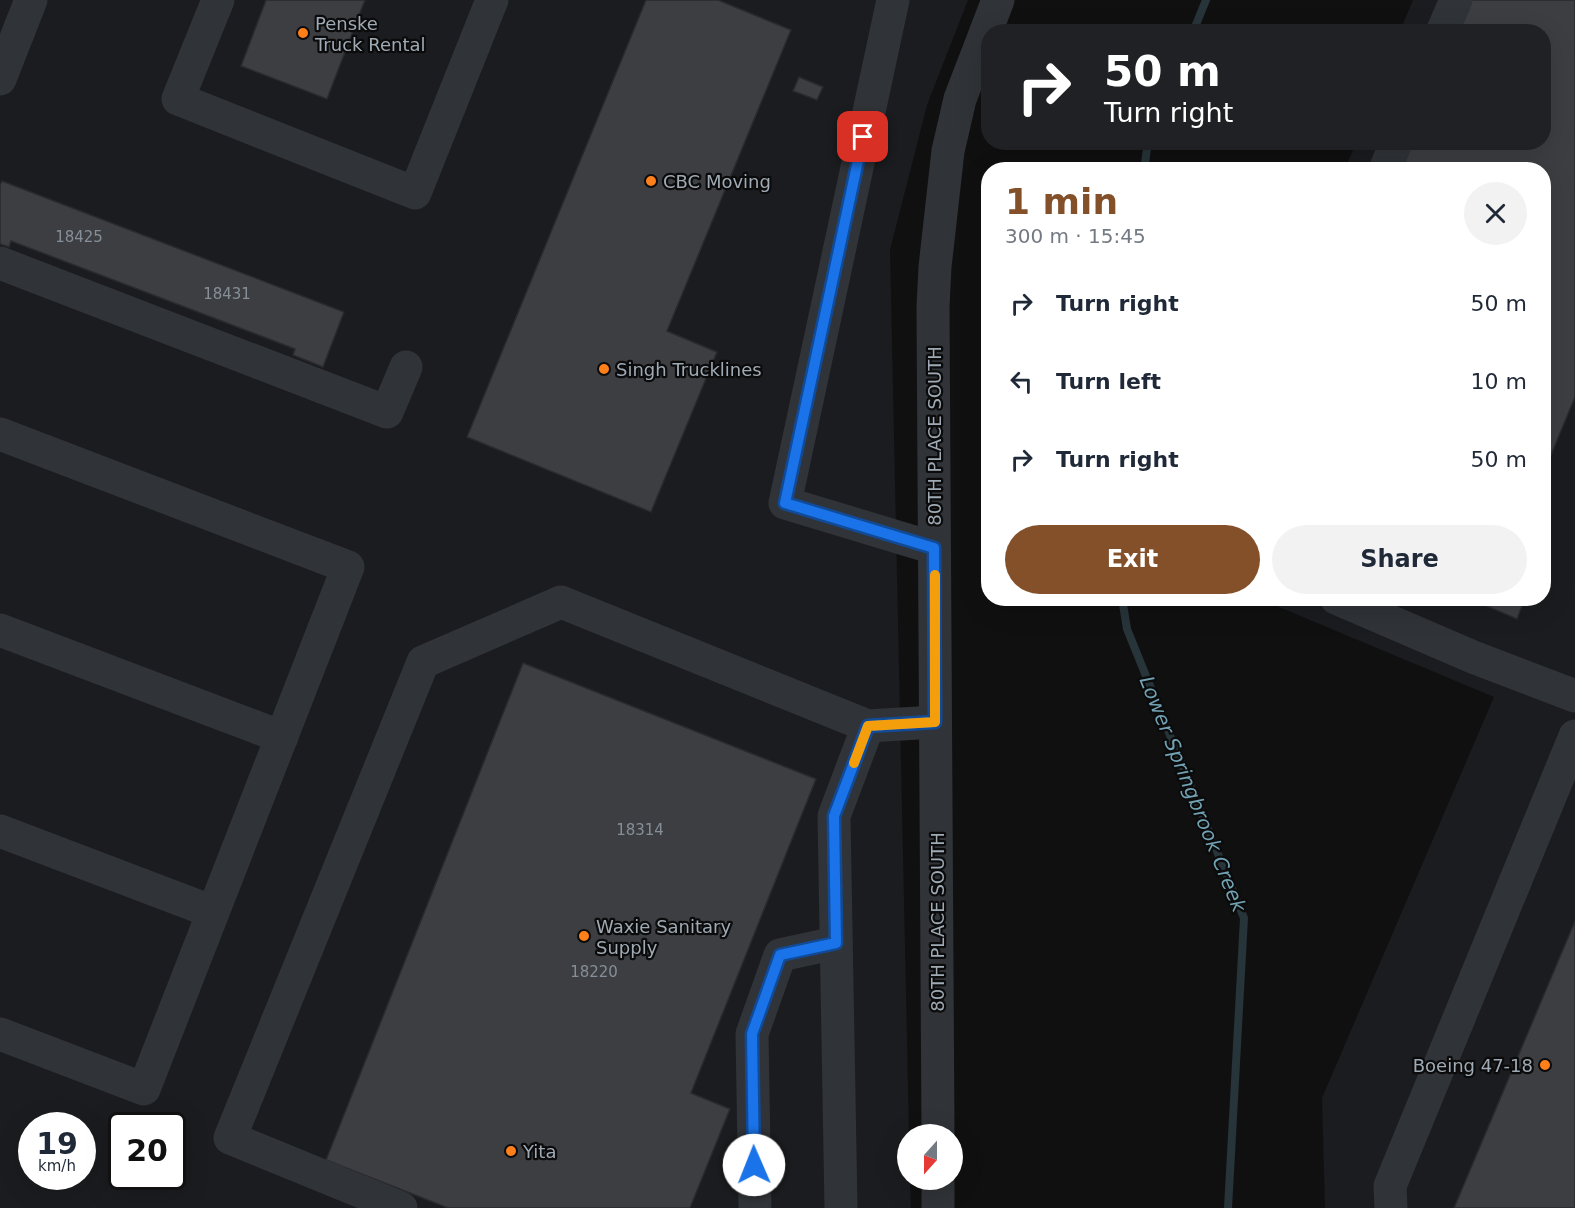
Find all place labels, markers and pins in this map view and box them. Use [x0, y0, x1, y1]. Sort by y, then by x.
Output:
place label: Penske Truck Rental [314, 13, 425, 55]
marker: Penske Truck Rental [296, 26, 310, 40]
pin [837, 111, 888, 162]
place label: CBC Moving [663, 171, 771, 192]
marker: CBC Moving [644, 174, 658, 188]
place label: Singh Trucklines [616, 359, 762, 380]
marker: Singh Trucklines [597, 362, 611, 376]
place label: Waxie Sanitary Supply [596, 916, 731, 958]
marker: Waxie Sanitary Supply [577, 929, 591, 943]
place label: Boeing 47-18 [1413, 1055, 1533, 1076]
marker: Boeing 47-18 [1538, 1058, 1552, 1072]
place label: Yita [522, 1141, 556, 1162]
marker: Yita [504, 1144, 518, 1158]

